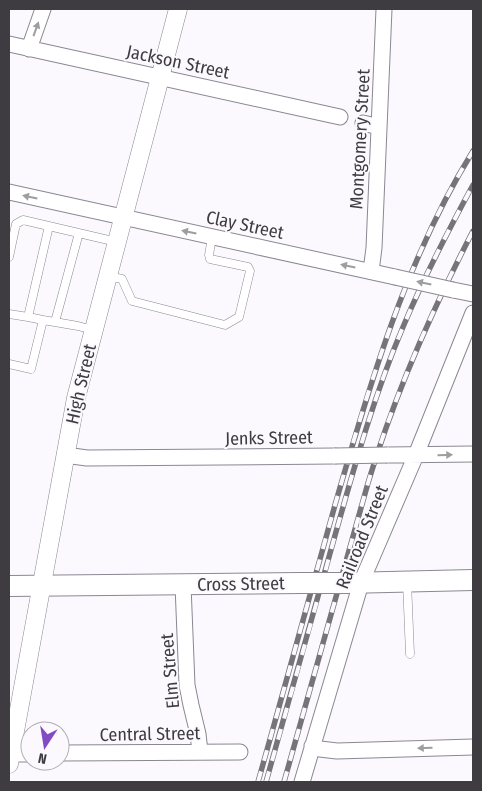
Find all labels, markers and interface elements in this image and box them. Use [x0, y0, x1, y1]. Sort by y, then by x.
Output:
one-way arrow [33, 21, 40, 36]
street label: Jackson Street [124, 40, 232, 84]
street label: Montgomery Street [345, 68, 375, 210]
one-way arrow [23, 193, 38, 201]
street label: Clay Street [204, 206, 286, 244]
one-way arrow [181, 228, 196, 236]
one-way arrow [339, 262, 355, 270]
one-way arrow [416, 279, 431, 287]
street label: High Street [61, 342, 101, 426]
street label: Jenks Street [225, 426, 313, 450]
one-way arrow [437, 451, 453, 459]
street label: Railroad Street [331, 482, 393, 592]
street label: Cross Street [197, 572, 285, 596]
street label: Elm Street [156, 632, 184, 710]
north arrow [20, 721, 70, 771]
street label: Central Street [99, 722, 201, 746]
one-way arrow [416, 744, 432, 752]
text: N [37, 749, 48, 767]

